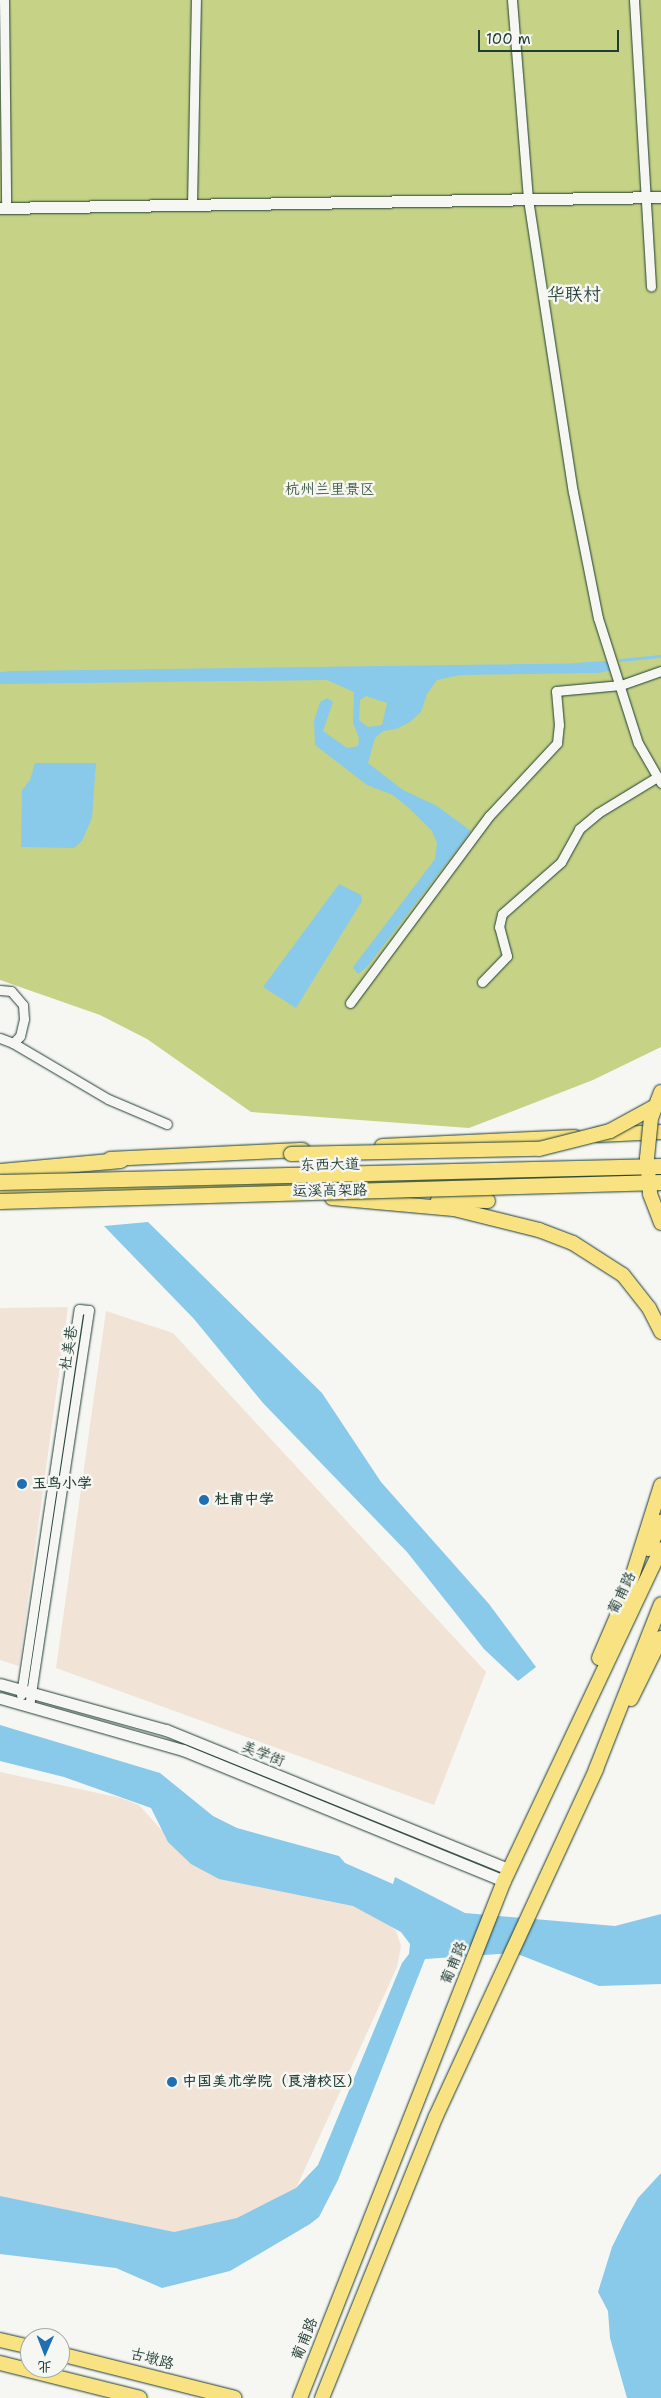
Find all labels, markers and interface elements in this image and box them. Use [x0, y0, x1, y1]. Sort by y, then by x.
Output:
scale bar [481, 20, 622, 52]
text: 100 m [486, 29, 531, 49]
district label: 华联村 [547, 283, 601, 305]
park label: 杭州兰里景区 [285, 481, 375, 499]
street label: 东西大道 [300, 1155, 360, 1175]
street label: 运溪高架路 [292, 1181, 368, 1201]
street label: 杜美巷 [57, 1324, 81, 1372]
place label: 玉鸟小学 [32, 1475, 92, 1493]
marker: 玉鸟小学 [16, 1478, 28, 1490]
place label: 杜甫中学 [214, 1491, 274, 1509]
marker: 杜甫中学 [198, 1494, 210, 1506]
street label: 葡甫路 [604, 1569, 640, 1617]
street label: 美学街 [239, 1737, 287, 1771]
street label: 葡甫路 [437, 1939, 471, 1987]
place label: 中国美术学院（良渚校区） [182, 2073, 362, 2091]
marker: 中国美术学院（良渚校区） [166, 2076, 178, 2088]
street label: 葡甫路 [288, 2315, 322, 2363]
north arrow [20, 2328, 70, 2378]
street label: 古墩路 [128, 2344, 176, 2374]
text: 北 [38, 2358, 52, 2376]

